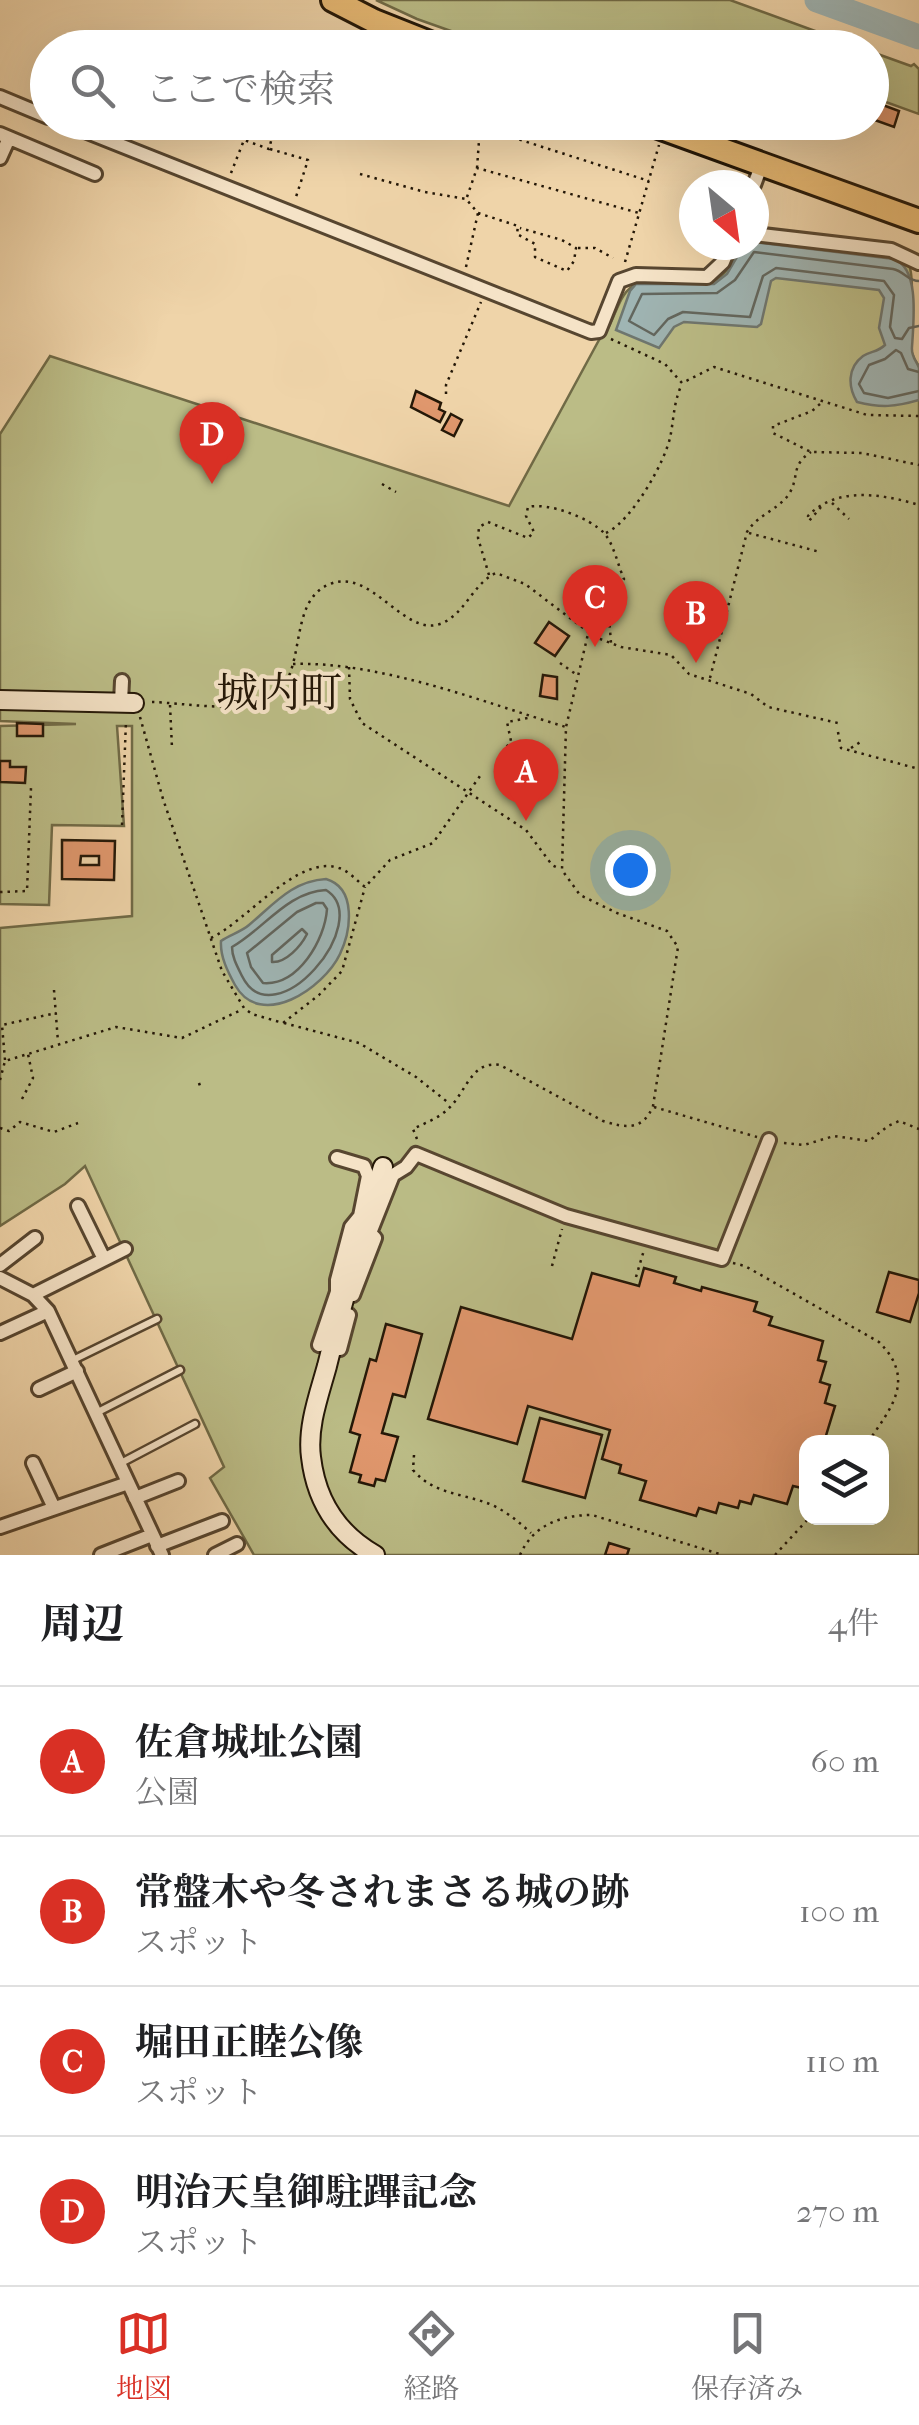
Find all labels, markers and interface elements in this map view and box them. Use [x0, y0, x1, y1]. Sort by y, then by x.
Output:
search box [30, 30, 889, 140]
icon: search [65, 58, 120, 113]
text: ここで検索 [145, 67, 335, 112]
north arrow [679, 170, 769, 260]
pin: D [180, 402, 244, 484]
pin: C [562, 564, 628, 647]
pin: B [664, 580, 728, 663]
district label: 城内町 [216, 669, 342, 718]
pin: A [494, 738, 558, 821]
your location [605, 845, 656, 896]
map controls [799, 1435, 889, 1525]
button: layers [799, 1435, 889, 1525]
text: 周辺 [40, 1600, 124, 1649]
text: 4件 [828, 1605, 879, 1642]
text: 佐倉城址公園 [135, 1720, 363, 1765]
text: A [62, 1743, 83, 1780]
text: 60 m [811, 1743, 879, 1780]
text: 公園 [135, 1774, 199, 1811]
text: 常盤木や冬されまさる城の跡 [135, 1870, 629, 1915]
text: B [62, 1893, 83, 1930]
text: 100 m [799, 1893, 879, 1930]
text: スポット [135, 1924, 263, 1961]
text: 堀田正睦公像 [135, 2020, 363, 2065]
text: C [62, 2043, 83, 2080]
text: 110 m [805, 2043, 879, 2080]
text: スポット [135, 2074, 263, 2111]
text: 明治天皇御駐蹕記念 [135, 2170, 477, 2215]
text: D [60, 2193, 85, 2230]
text: 270 m [796, 2193, 879, 2230]
text: スポット [135, 2224, 263, 2261]
tab: 地図 [116, 2306, 172, 2406]
tab: 経路 [403, 2306, 459, 2406]
tab: 保存済み [691, 2306, 803, 2406]

